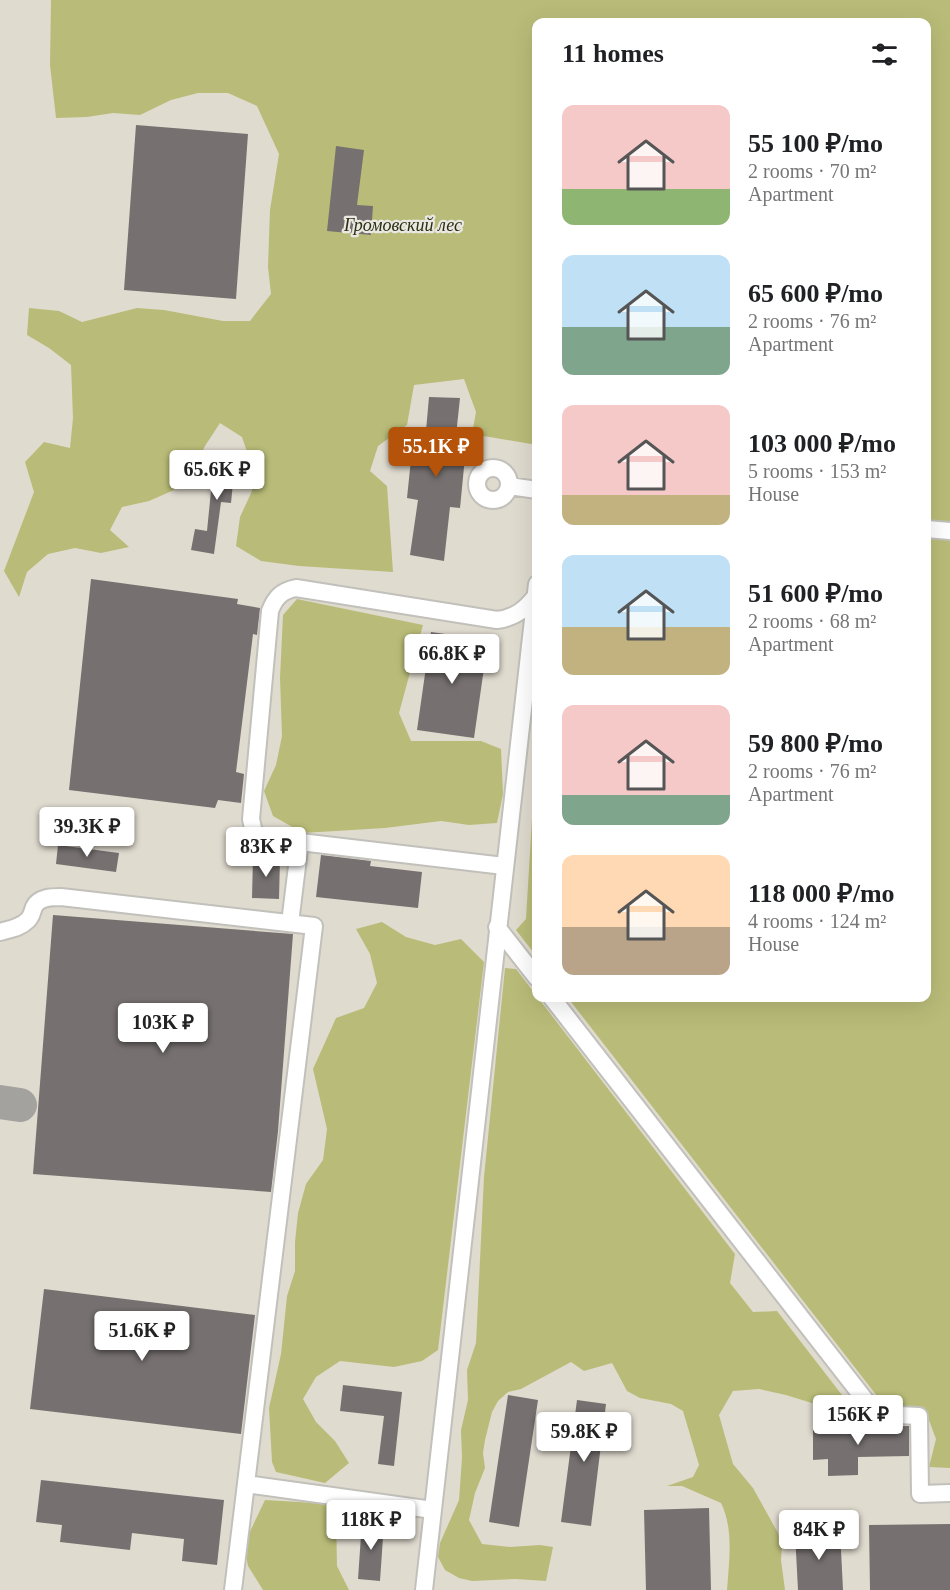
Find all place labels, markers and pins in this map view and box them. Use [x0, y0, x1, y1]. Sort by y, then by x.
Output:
pin: 55.1K ₽ [381, 427, 491, 478]
pin: 65.6K ₽ [162, 450, 272, 501]
pin: 66.8K ₽ [397, 634, 507, 685]
pin: 39.3K ₽ [32, 807, 142, 858]
pin: 83K ₽ [224, 827, 308, 878]
pin: 103K ₽ [114, 1003, 212, 1054]
pin: 51.6K ₽ [87, 1311, 197, 1362]
pin: 156K ₽ [809, 1395, 907, 1446]
pin: 59.8K ₽ [529, 1412, 639, 1463]
pin: 118K ₽ [322, 1500, 420, 1551]
pin: 84K ₽ [777, 1510, 861, 1561]

